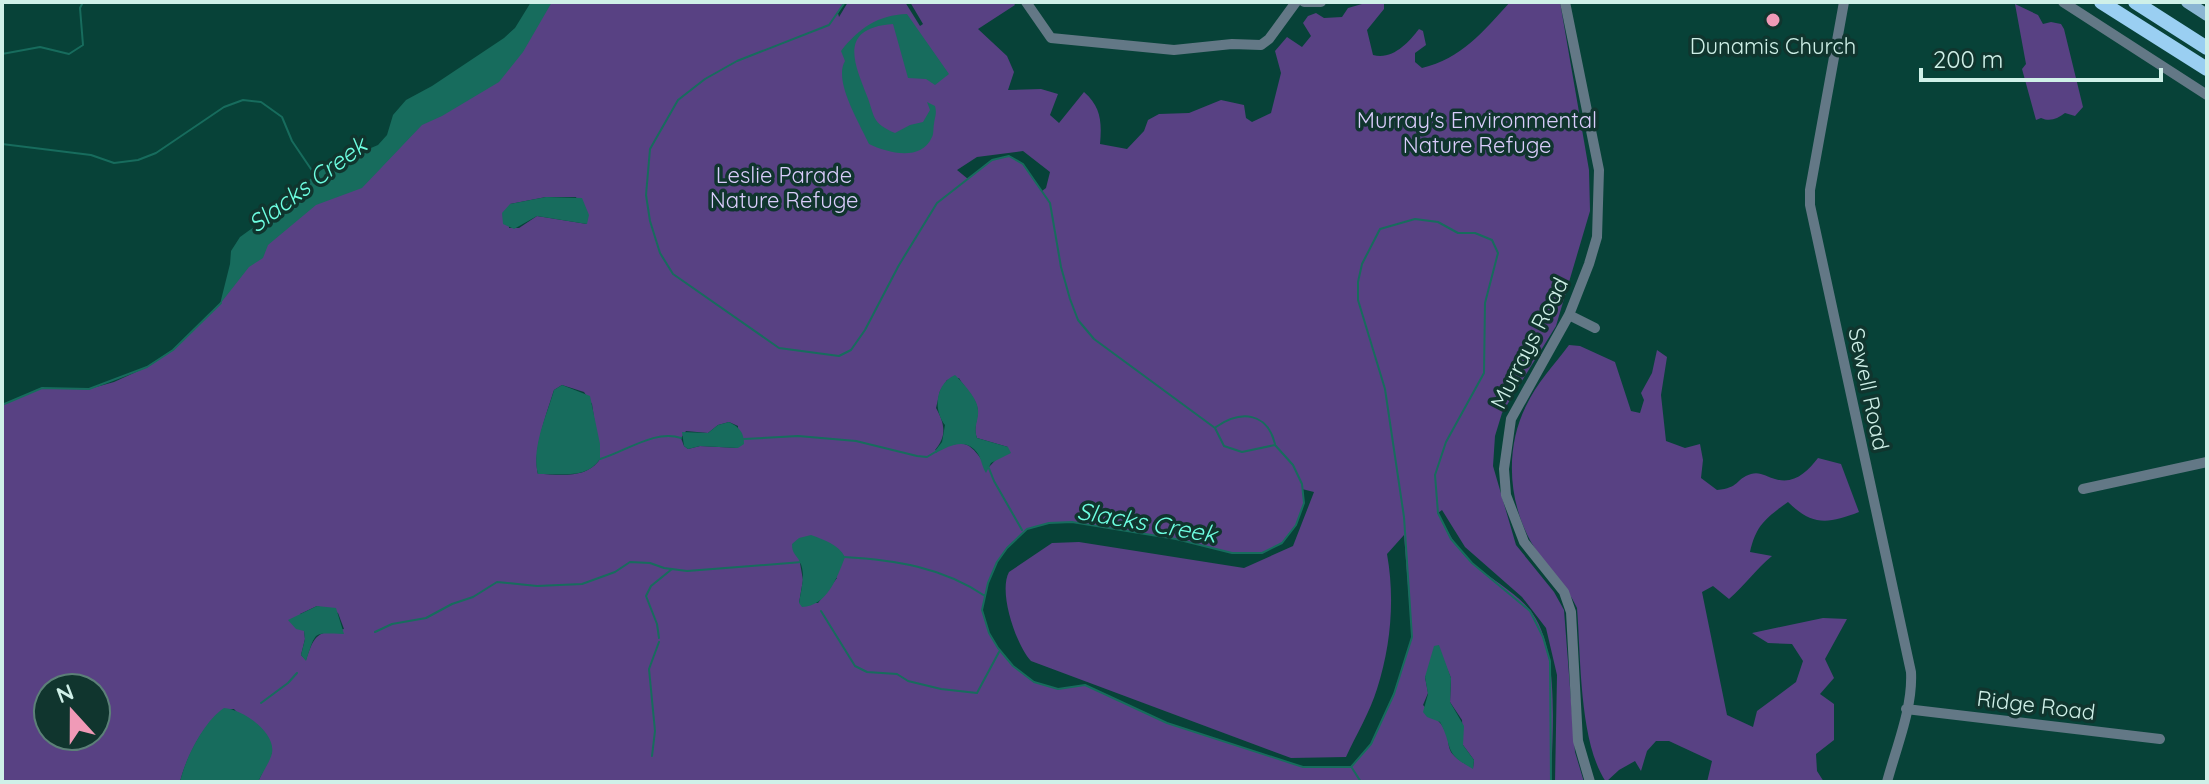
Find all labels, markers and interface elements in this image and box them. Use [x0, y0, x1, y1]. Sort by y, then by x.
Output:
marker: Dunamis Church [1764, 11, 1782, 29]
place label: Dunamis Church [1690, 32, 1856, 60]
scale bar [1921, 32, 2161, 82]
text: 200 m [1933, 44, 2003, 74]
park label: Murray's Environmental Nature Refuge [1357, 106, 1597, 159]
water label: Slacks Creek [242, 128, 374, 238]
park label: Leslie Parade Nature Refuge [710, 161, 858, 214]
street label: Murrays Road [1484, 273, 1574, 413]
street label: Sewell Road [1842, 325, 1896, 453]
water label: Slacks Creek [1075, 495, 1221, 549]
north arrow [32, 672, 112, 752]
text: N [52, 677, 77, 709]
street label: Ridge Road [1975, 684, 2097, 726]

